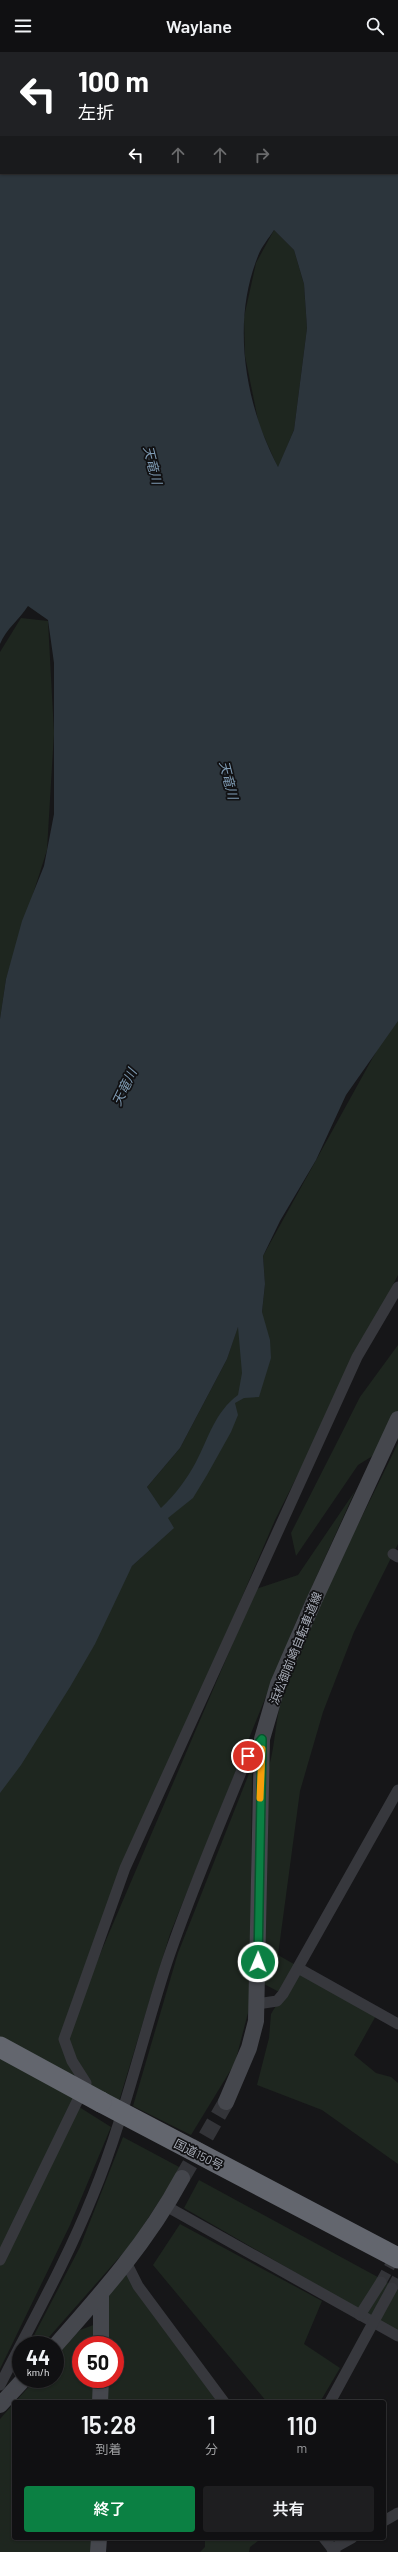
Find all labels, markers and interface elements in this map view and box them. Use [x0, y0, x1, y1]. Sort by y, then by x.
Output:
icon: menu [12, 15, 34, 37]
text: Waylane [166, 15, 232, 37]
icon: search [364, 15, 386, 37]
text: 100 m [78, 64, 149, 98]
icon: left [12, 68, 64, 120]
text: 左折 [78, 101, 114, 123]
icon: left [125, 144, 147, 166]
icon: ahead [167, 144, 189, 166]
icon: ahead [209, 144, 231, 166]
icon: right [251, 144, 273, 166]
water label: 天竜川 [141, 444, 166, 488]
water label: 天竜川 [217, 759, 242, 803]
water label: 天竜川 [108, 1064, 141, 1108]
street label: 浜松御前崎自転車道線 [266, 1590, 324, 1706]
pin [231, 1739, 265, 1773]
icon: arrive [237, 1745, 259, 1767]
position arrow [237, 1941, 279, 1983]
street label: 国道150号 [172, 2136, 226, 2172]
speed limit sign: 50 [72, 2336, 124, 2388]
text: 44 [26, 2345, 50, 2369]
text: km/h [27, 2366, 49, 2378]
text: 15:28 [81, 2410, 136, 2439]
text: 1 [207, 2410, 216, 2439]
text: 110 [287, 2411, 317, 2440]
text: m [297, 2440, 307, 2456]
text: 到着 [95, 2441, 122, 2457]
text: 分 [205, 2441, 218, 2457]
button: 終了 [24, 2486, 195, 2532]
button: 共有 [203, 2486, 374, 2532]

